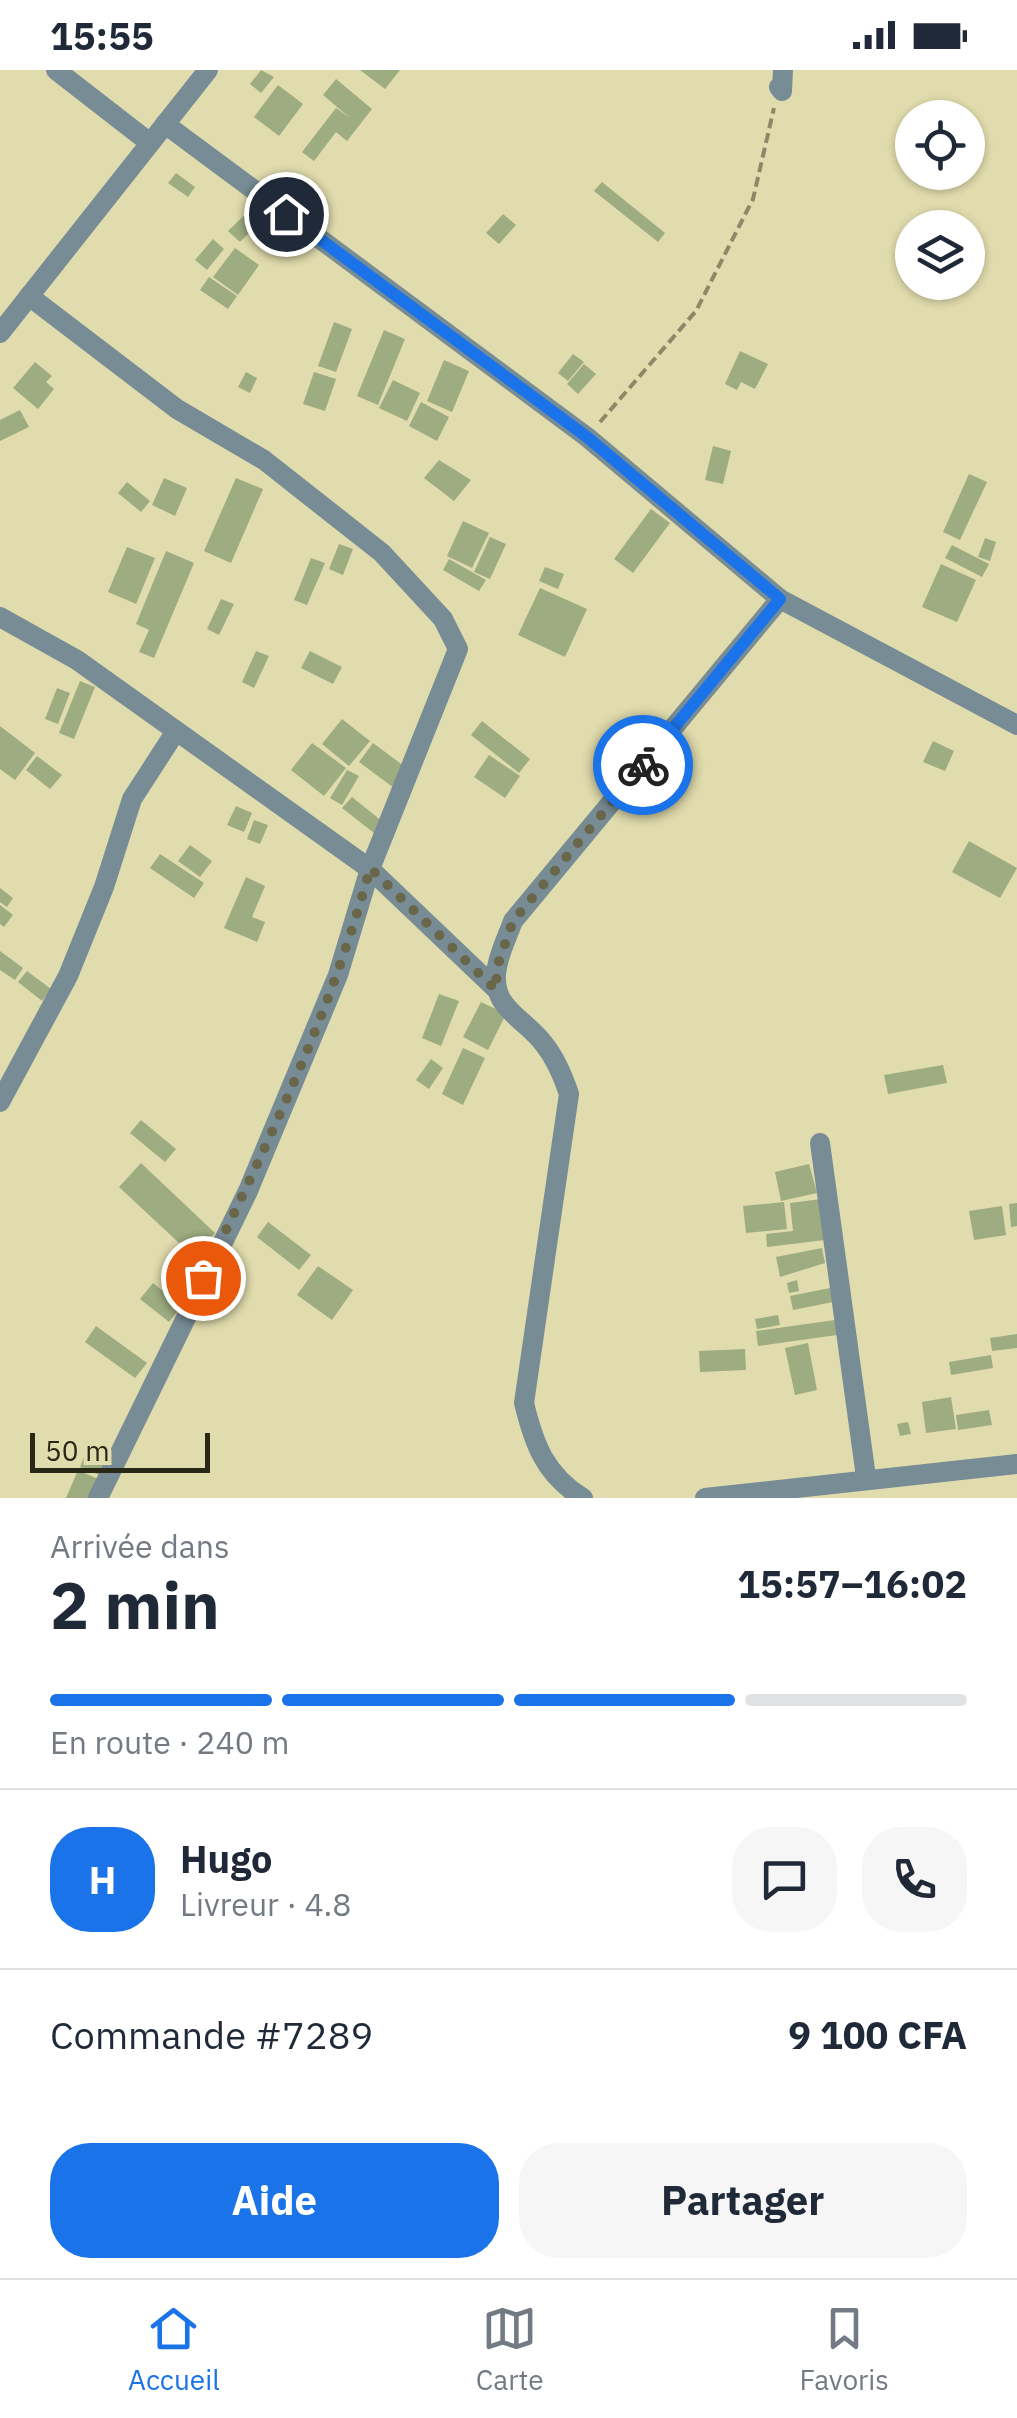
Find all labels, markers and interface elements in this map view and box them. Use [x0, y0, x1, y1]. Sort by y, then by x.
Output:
text: 15:55 [50, 11, 154, 60]
map controls [895, 100, 985, 300]
button: locate [895, 100, 985, 190]
pin [244, 172, 329, 257]
icon: home [259, 187, 314, 242]
button: layers [895, 210, 985, 300]
courier [593, 715, 693, 815]
icon: bike [616, 738, 671, 793]
pin [161, 1236, 246, 1321]
icon: bag [176, 1251, 231, 1306]
scale bar [30, 1428, 210, 1472]
text: 50 m [45, 1432, 110, 1469]
text: Arrivée dans [50, 1525, 230, 1567]
text: 15:57–16:02 [737, 1559, 967, 1608]
text: 2 min [50, 1562, 220, 1647]
text: En route · 240 m [50, 1721, 289, 1763]
button: chat [732, 1827, 837, 1932]
button: phone [862, 1827, 967, 1932]
text: Hugo [180, 1834, 272, 1883]
text: H [89, 1855, 116, 1904]
text: Livreur · 4.8 [180, 1883, 352, 1925]
text: Commande #7289 [50, 2010, 373, 2059]
text: 9 100 CFA [788, 2010, 967, 2059]
button: Aide [50, 2143, 499, 2258]
button: Partager [519, 2143, 967, 2258]
tab: Accueil [128, 2301, 220, 2398]
tab: Carte [476, 2301, 544, 2398]
tab: Favoris [800, 2301, 889, 2398]

